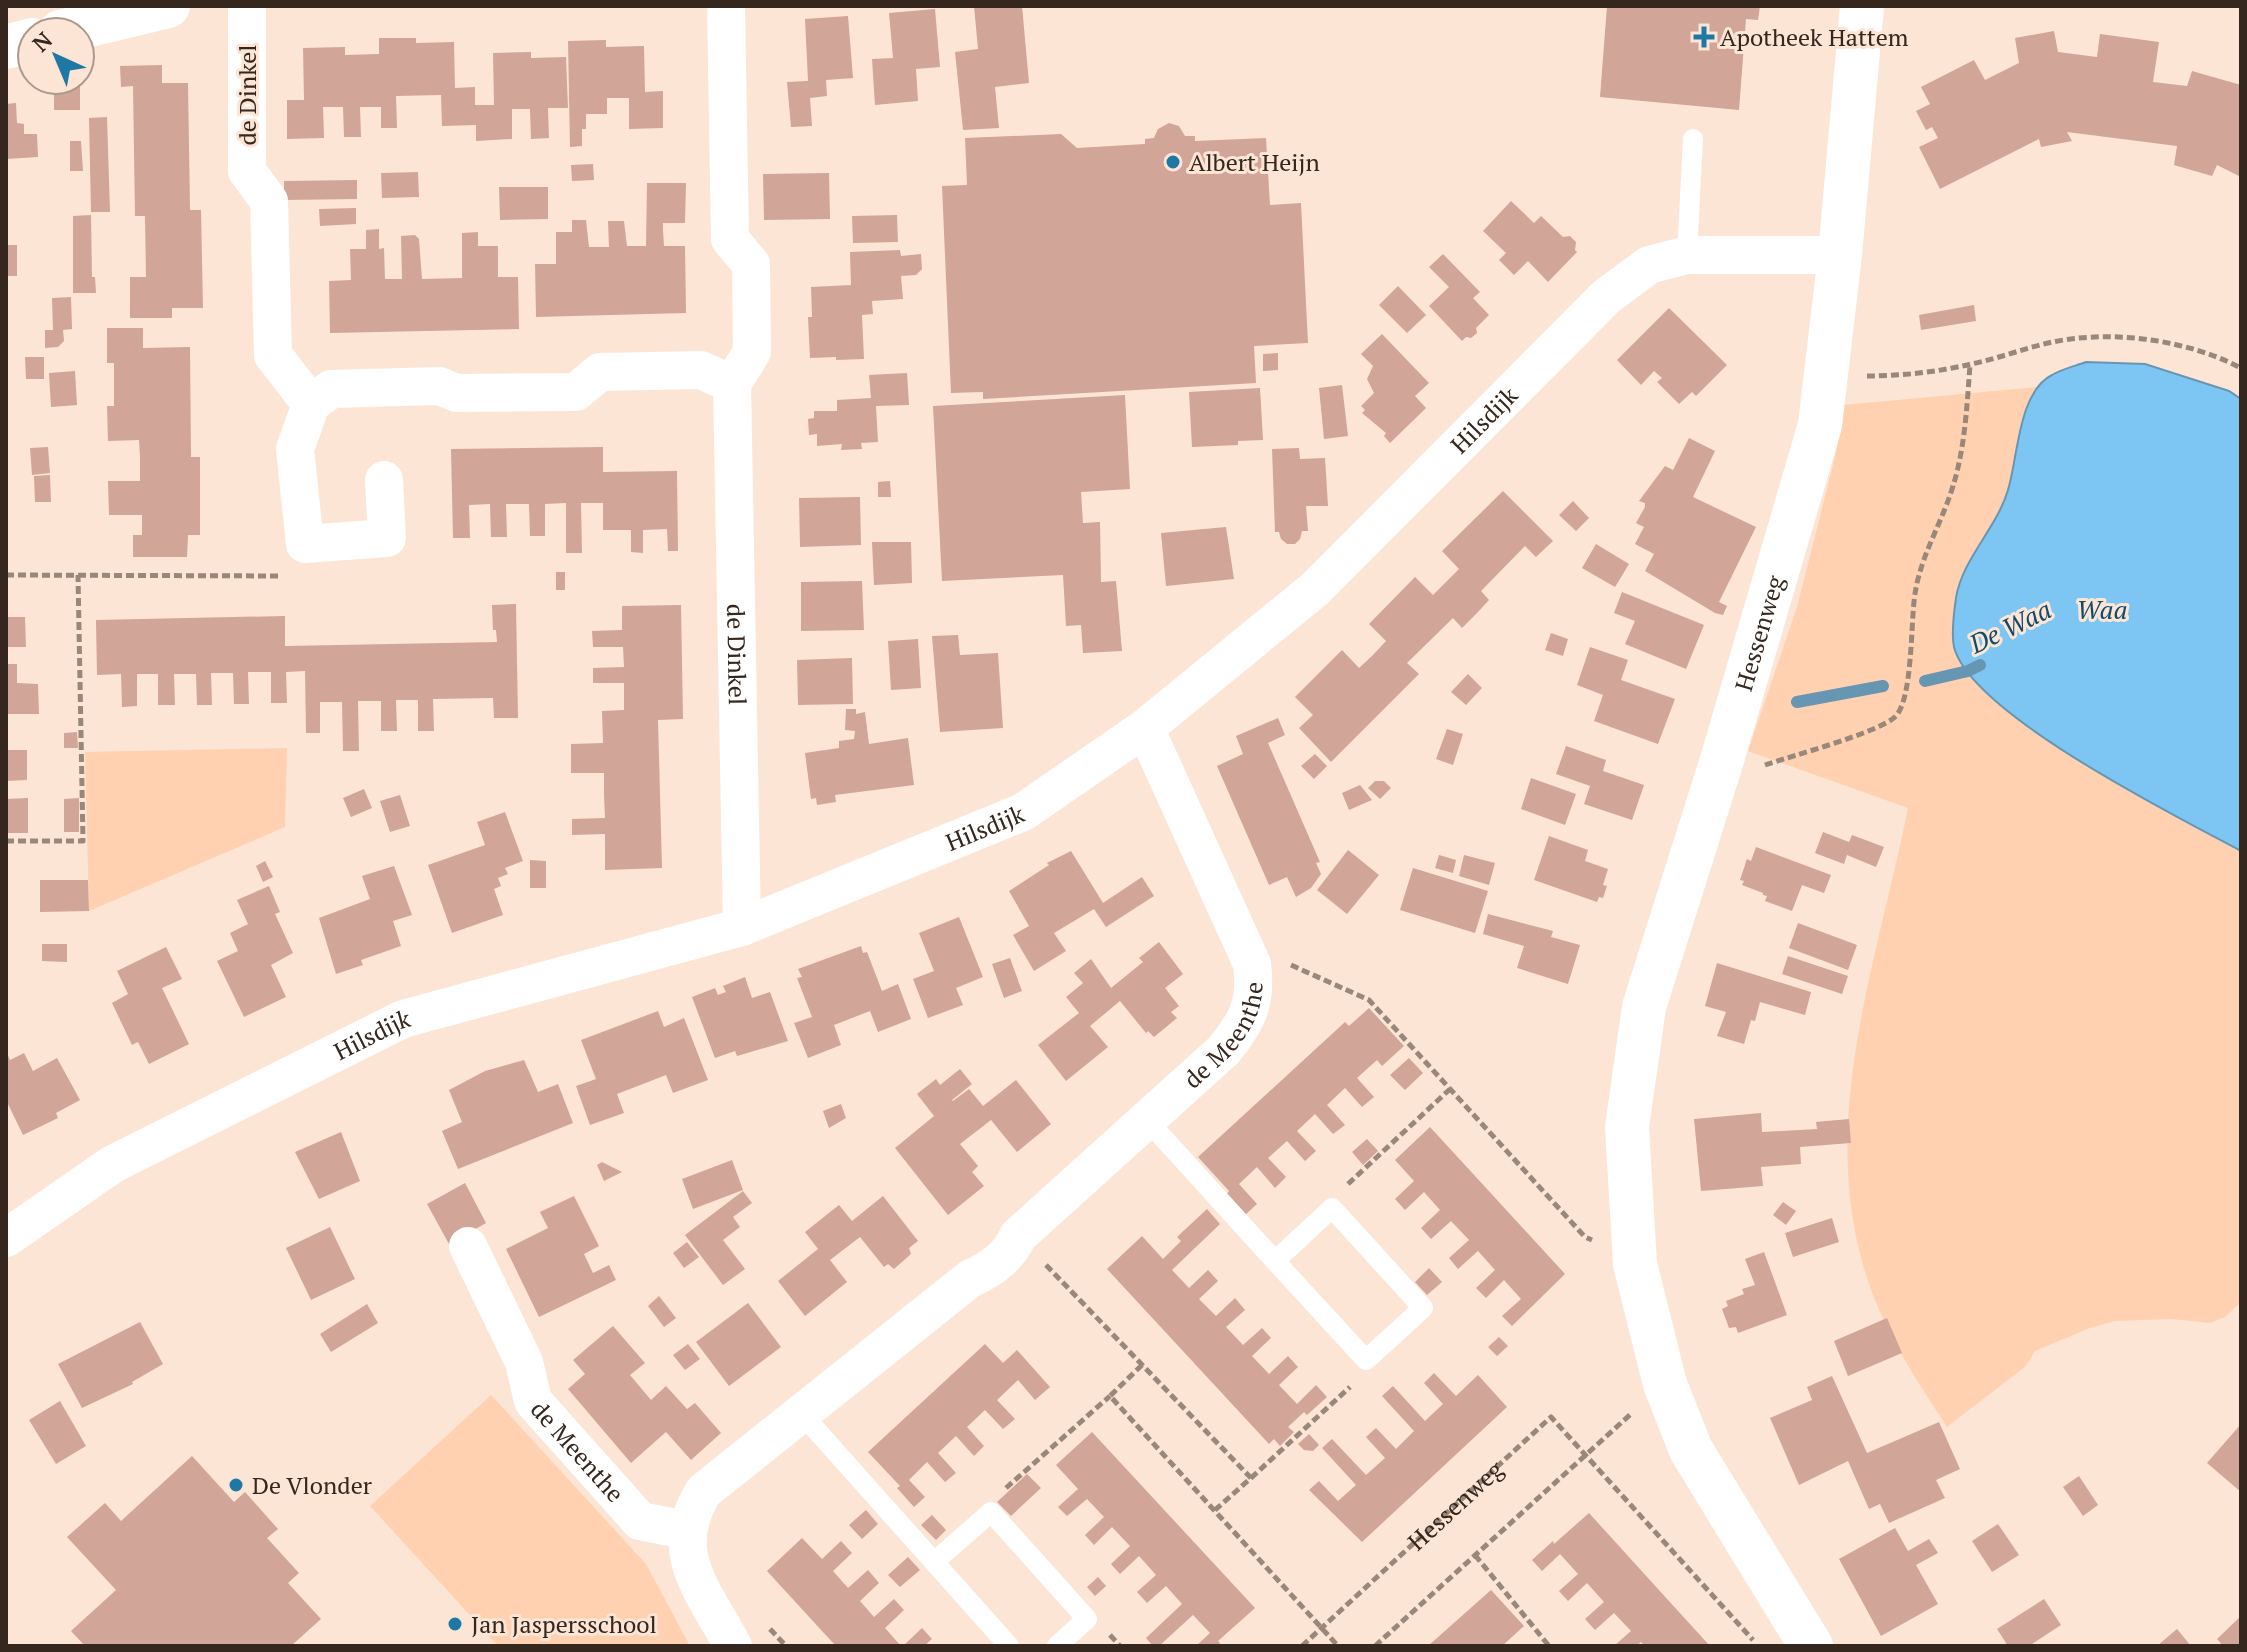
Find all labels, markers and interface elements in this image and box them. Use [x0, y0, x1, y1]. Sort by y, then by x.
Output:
north arrow [16, 16, 96, 96]
place label: Apotheek Hattem [1720, 21, 1909, 53]
text: N [26, 25, 58, 57]
marker: Apotheek Hattem [1695, 28, 1713, 46]
street label: de Dinkel [231, 44, 263, 146]
place label: Albert Heijn [1189, 146, 1320, 178]
marker: Albert Heijn [1164, 153, 1182, 171]
street label: Hilsdijk [1443, 379, 1525, 460]
street label: Hessenweg [1727, 571, 1791, 695]
water label: De Waa [1962, 592, 2057, 661]
water label: Waa [2077, 592, 2127, 626]
street label: de Dinkel [720, 604, 754, 705]
street label: Hilsdijk [941, 797, 1030, 858]
street label: de Meenthe [1177, 981, 1269, 1095]
street label: Hilsdijk [328, 1002, 414, 1067]
street label: de Meenthe [524, 1394, 631, 1509]
street label: Hessenweg [1401, 1453, 1510, 1557]
place label: De Vlonder [252, 1469, 373, 1501]
marker: De Vlonder [227, 1476, 245, 1494]
place label: Jan Jaspersschool [471, 1608, 657, 1640]
marker: Jan Jaspersschool [446, 1615, 464, 1633]

